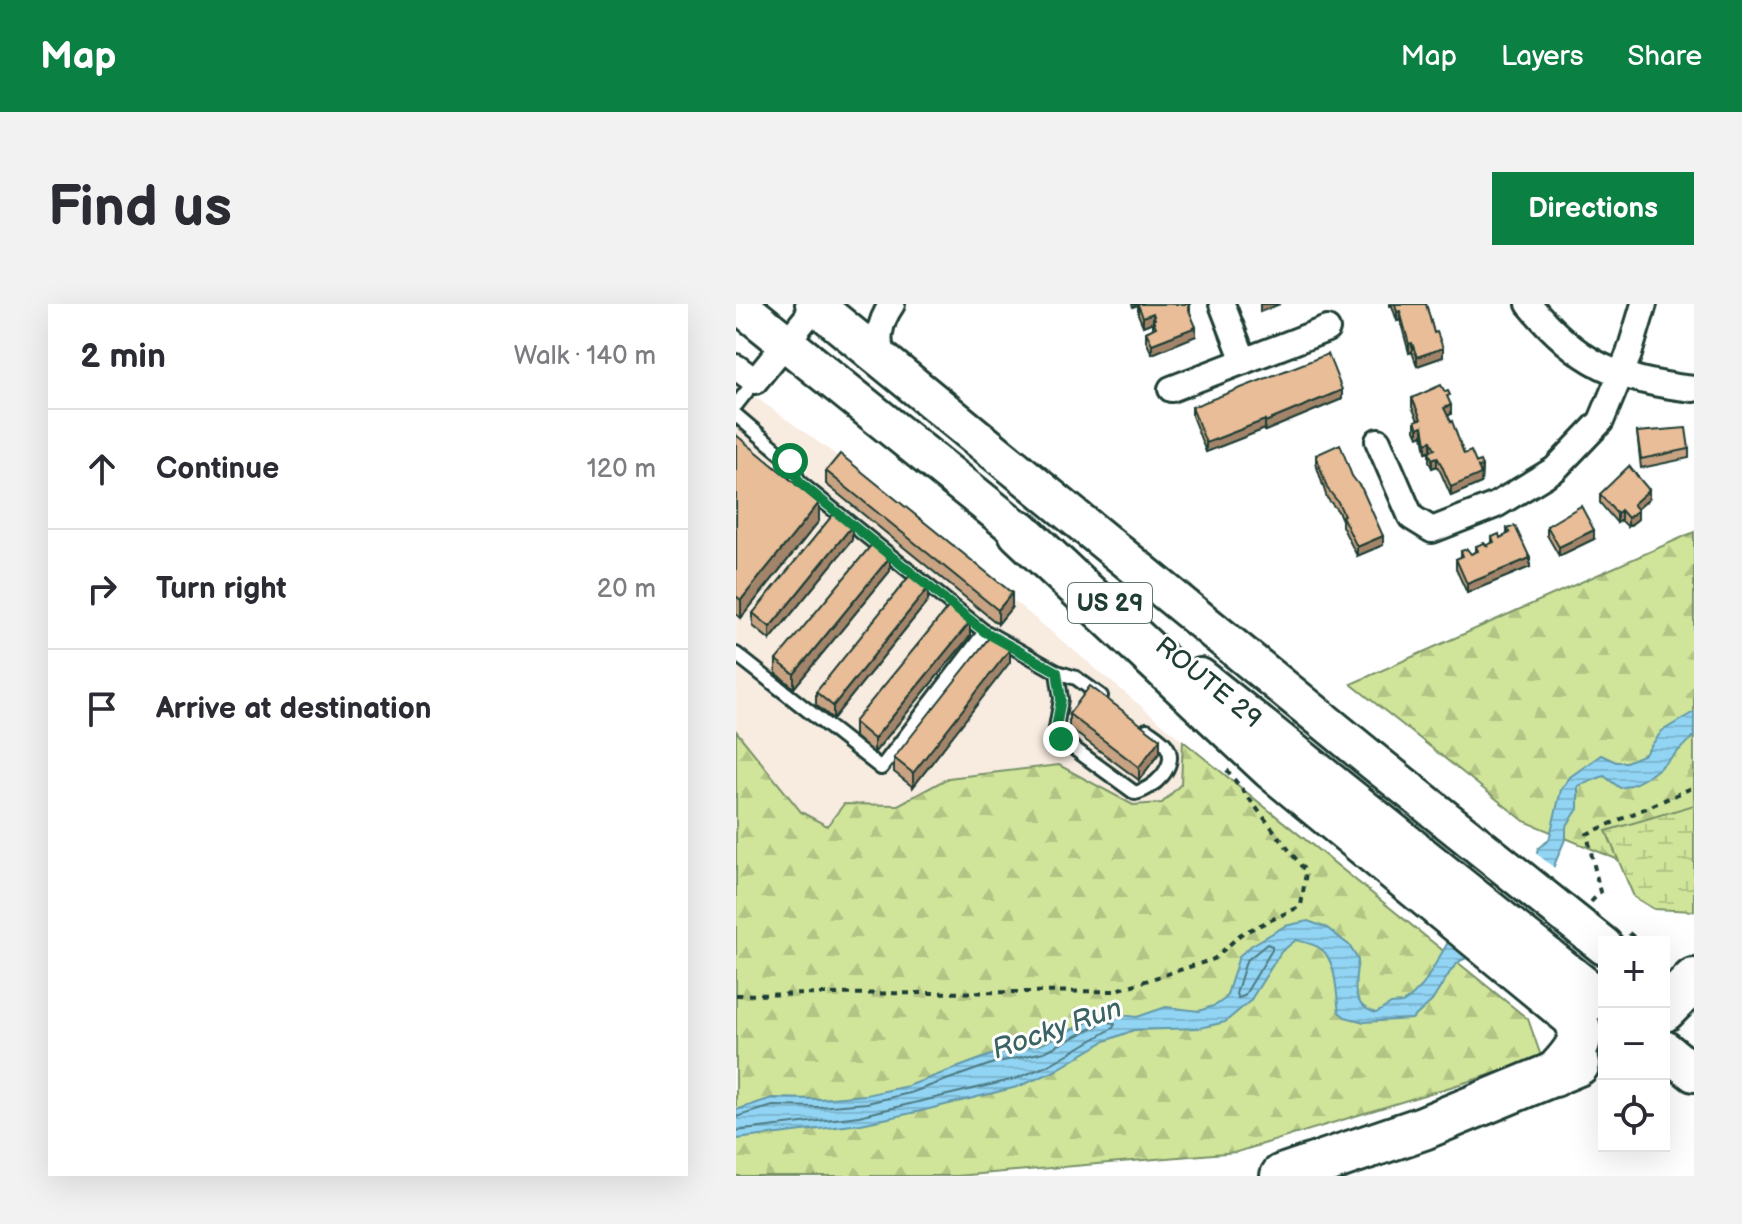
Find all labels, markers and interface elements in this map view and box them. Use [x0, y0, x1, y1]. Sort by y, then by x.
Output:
text: Map [40, 34, 116, 79]
text: Map [1401, 40, 1457, 73]
text: Layers [1501, 40, 1584, 73]
text: Share [1628, 40, 1702, 73]
button: Directions [1492, 172, 1694, 245]
text: Find us [48, 175, 232, 242]
text: 2 min [80, 336, 166, 377]
text: Walk · 140 m [514, 341, 656, 372]
route start [772, 443, 808, 479]
icon: ahead [80, 447, 124, 491]
text: Continue [156, 451, 279, 487]
text: 120 m [587, 454, 656, 485]
icon: right [80, 567, 124, 611]
text: Turn right [156, 571, 287, 607]
text: 20 m [597, 574, 656, 605]
road number: US 29 [1068, 583, 1152, 623]
street label: ROUTE 29 [1149, 631, 1267, 735]
icon: arrive [80, 687, 124, 731]
text: Arrive at destination [156, 691, 432, 727]
route end [1043, 721, 1079, 757]
map controls [1598, 936, 1670, 1152]
button: + [1598, 936, 1670, 1008]
water label: Rocky Run [988, 991, 1126, 1067]
button: − [1598, 1008, 1670, 1080]
button: locate [1598, 1080, 1670, 1152]

